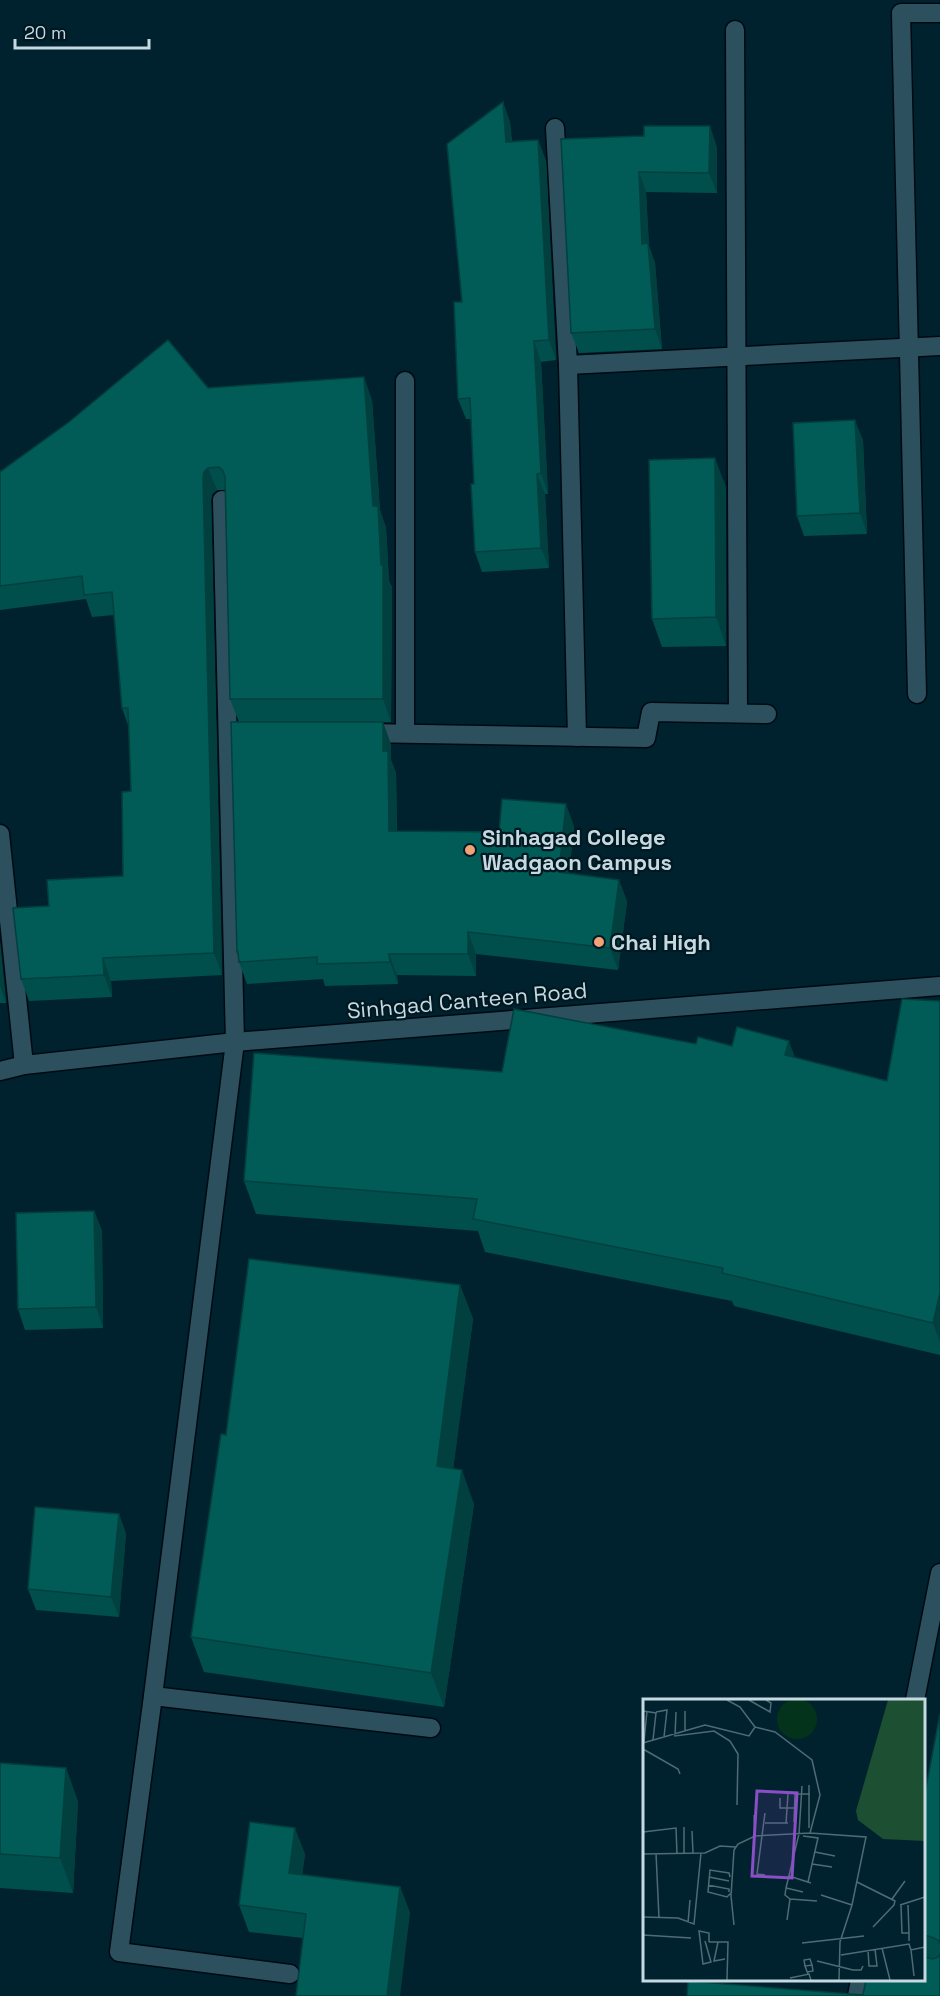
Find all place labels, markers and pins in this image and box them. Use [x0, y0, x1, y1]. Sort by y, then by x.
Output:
place label: Sinhagad College Wadgaon Campus [482, 823, 672, 876]
marker: Sinhagad College Wadgaon Campus [463, 843, 477, 857]
place label: Chai High [611, 928, 711, 956]
marker: Chai High [592, 935, 606, 949]

